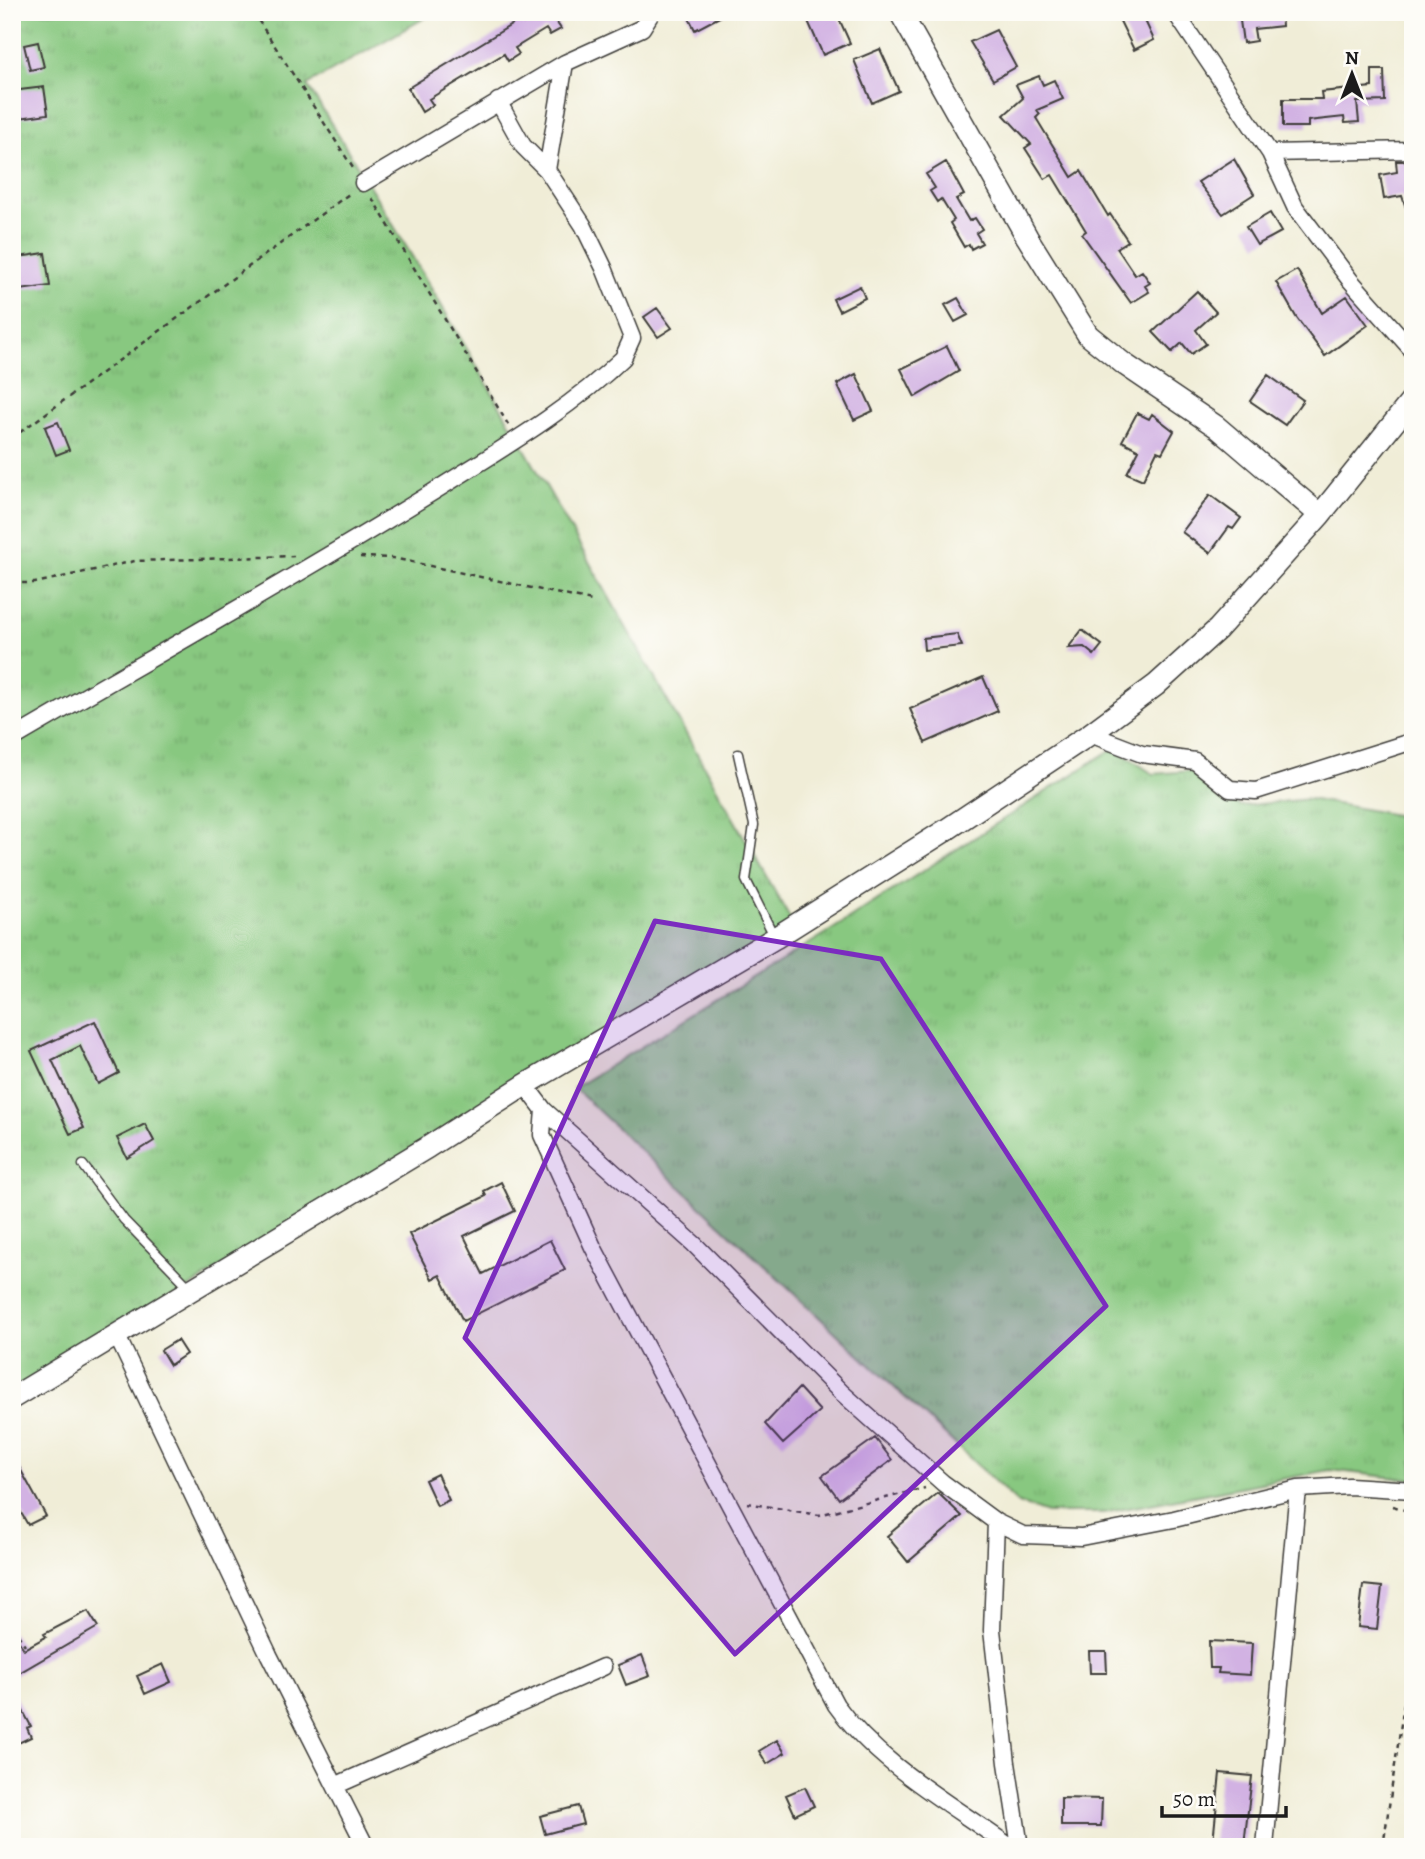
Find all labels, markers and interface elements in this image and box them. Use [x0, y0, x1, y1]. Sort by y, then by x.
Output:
north arrow [1316, 38, 1386, 108]
text: N [1345, 45, 1359, 71]
scale bar [1162, 1775, 1287, 1819]
text: 50 m [1173, 1785, 1215, 1813]

